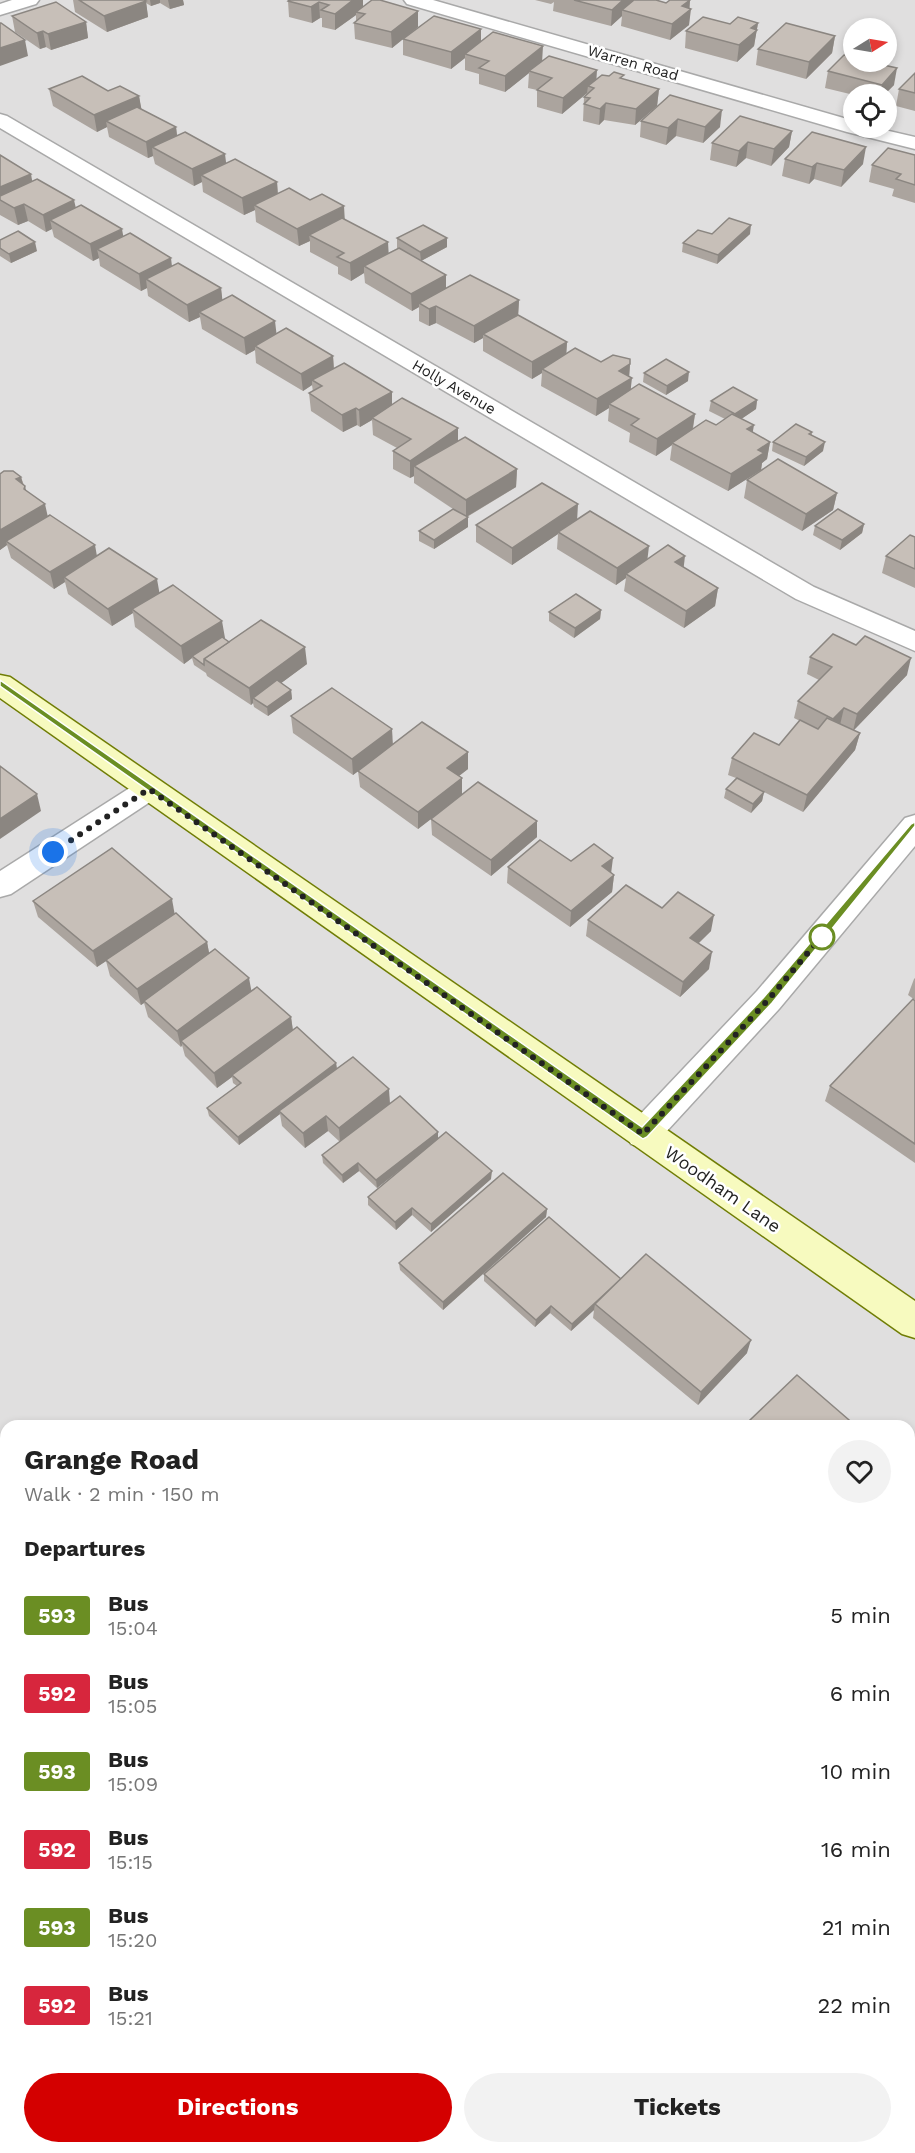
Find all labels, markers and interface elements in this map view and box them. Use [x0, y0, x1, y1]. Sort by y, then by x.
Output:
north arrow [843, 18, 897, 72]
map controls [843, 18, 897, 138]
street label: Warren Road [585, 41, 681, 85]
button: locate [843, 84, 897, 138]
street label: Holly Avenue [409, 356, 499, 418]
your location [38, 837, 68, 867]
unlabelled marker [809, 924, 835, 950]
street label: Woodham Lane [661, 1141, 785, 1237]
button: heart [828, 1440, 891, 1503]
text: Grange Road [24, 1443, 199, 1476]
text: Walk · 2 min · 150 m [24, 1482, 220, 1506]
text: Departures [24, 1536, 145, 1561]
text: Bus [108, 1591, 148, 1616]
text: 593 [38, 1603, 76, 1628]
text: 5 min [830, 1603, 891, 1628]
text: 15:04 [108, 1616, 158, 1640]
text: Bus [108, 1669, 148, 1694]
text: 592 [38, 1681, 76, 1706]
text: 6 min [830, 1681, 891, 1706]
text: 15:05 [108, 1694, 157, 1718]
text: Bus [108, 1747, 148, 1772]
text: 593 [38, 1759, 76, 1784]
text: 10 min [821, 1759, 891, 1784]
text: 15:09 [108, 1772, 158, 1796]
text: Bus [108, 1825, 148, 1850]
text: 592 [38, 1837, 76, 1862]
text: 16 min [821, 1837, 891, 1862]
text: 15:15 [108, 1850, 153, 1874]
text: Bus [108, 1903, 148, 1928]
text: 593 [38, 1915, 76, 1940]
text: 21 min [822, 1915, 891, 1940]
text: 15:20 [108, 1928, 157, 1952]
text: Bus [108, 1981, 148, 2006]
text: 592 [38, 1993, 76, 2018]
text: 22 min [817, 1993, 891, 2018]
text: 15:21 [108, 2006, 153, 2030]
button: Directions [24, 2073, 452, 2142]
button: Tickets [464, 2073, 891, 2142]

